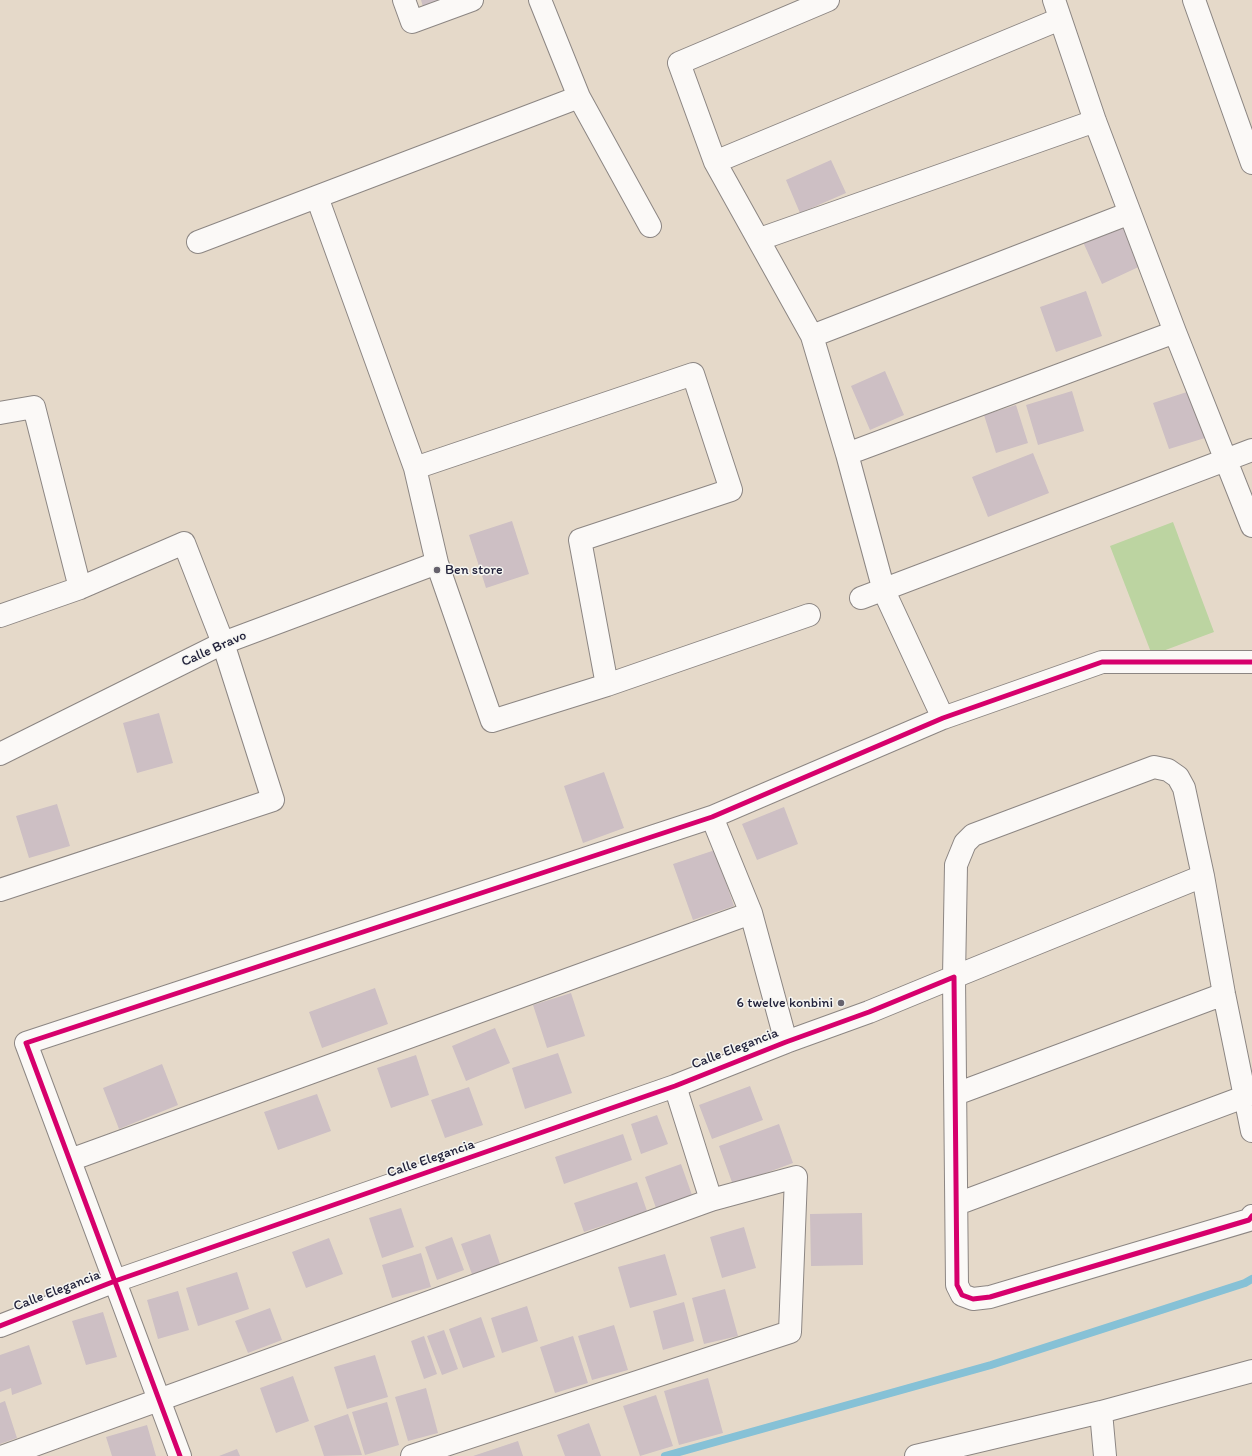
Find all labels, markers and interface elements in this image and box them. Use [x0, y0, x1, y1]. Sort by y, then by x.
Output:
place label: Ben store [445, 562, 503, 578]
marker: Ben store [432, 565, 442, 575]
street label: Calle Bravo [179, 627, 249, 671]
place label: 6 twelve konbini [737, 995, 833, 1011]
marker: 6 twelve konbini [836, 998, 846, 1008]
street label: Calle Elegancia [689, 1025, 781, 1073]
street label: Calle Elegancia [385, 1136, 477, 1182]
street label: Calle Elegancia [11, 1267, 103, 1315]

